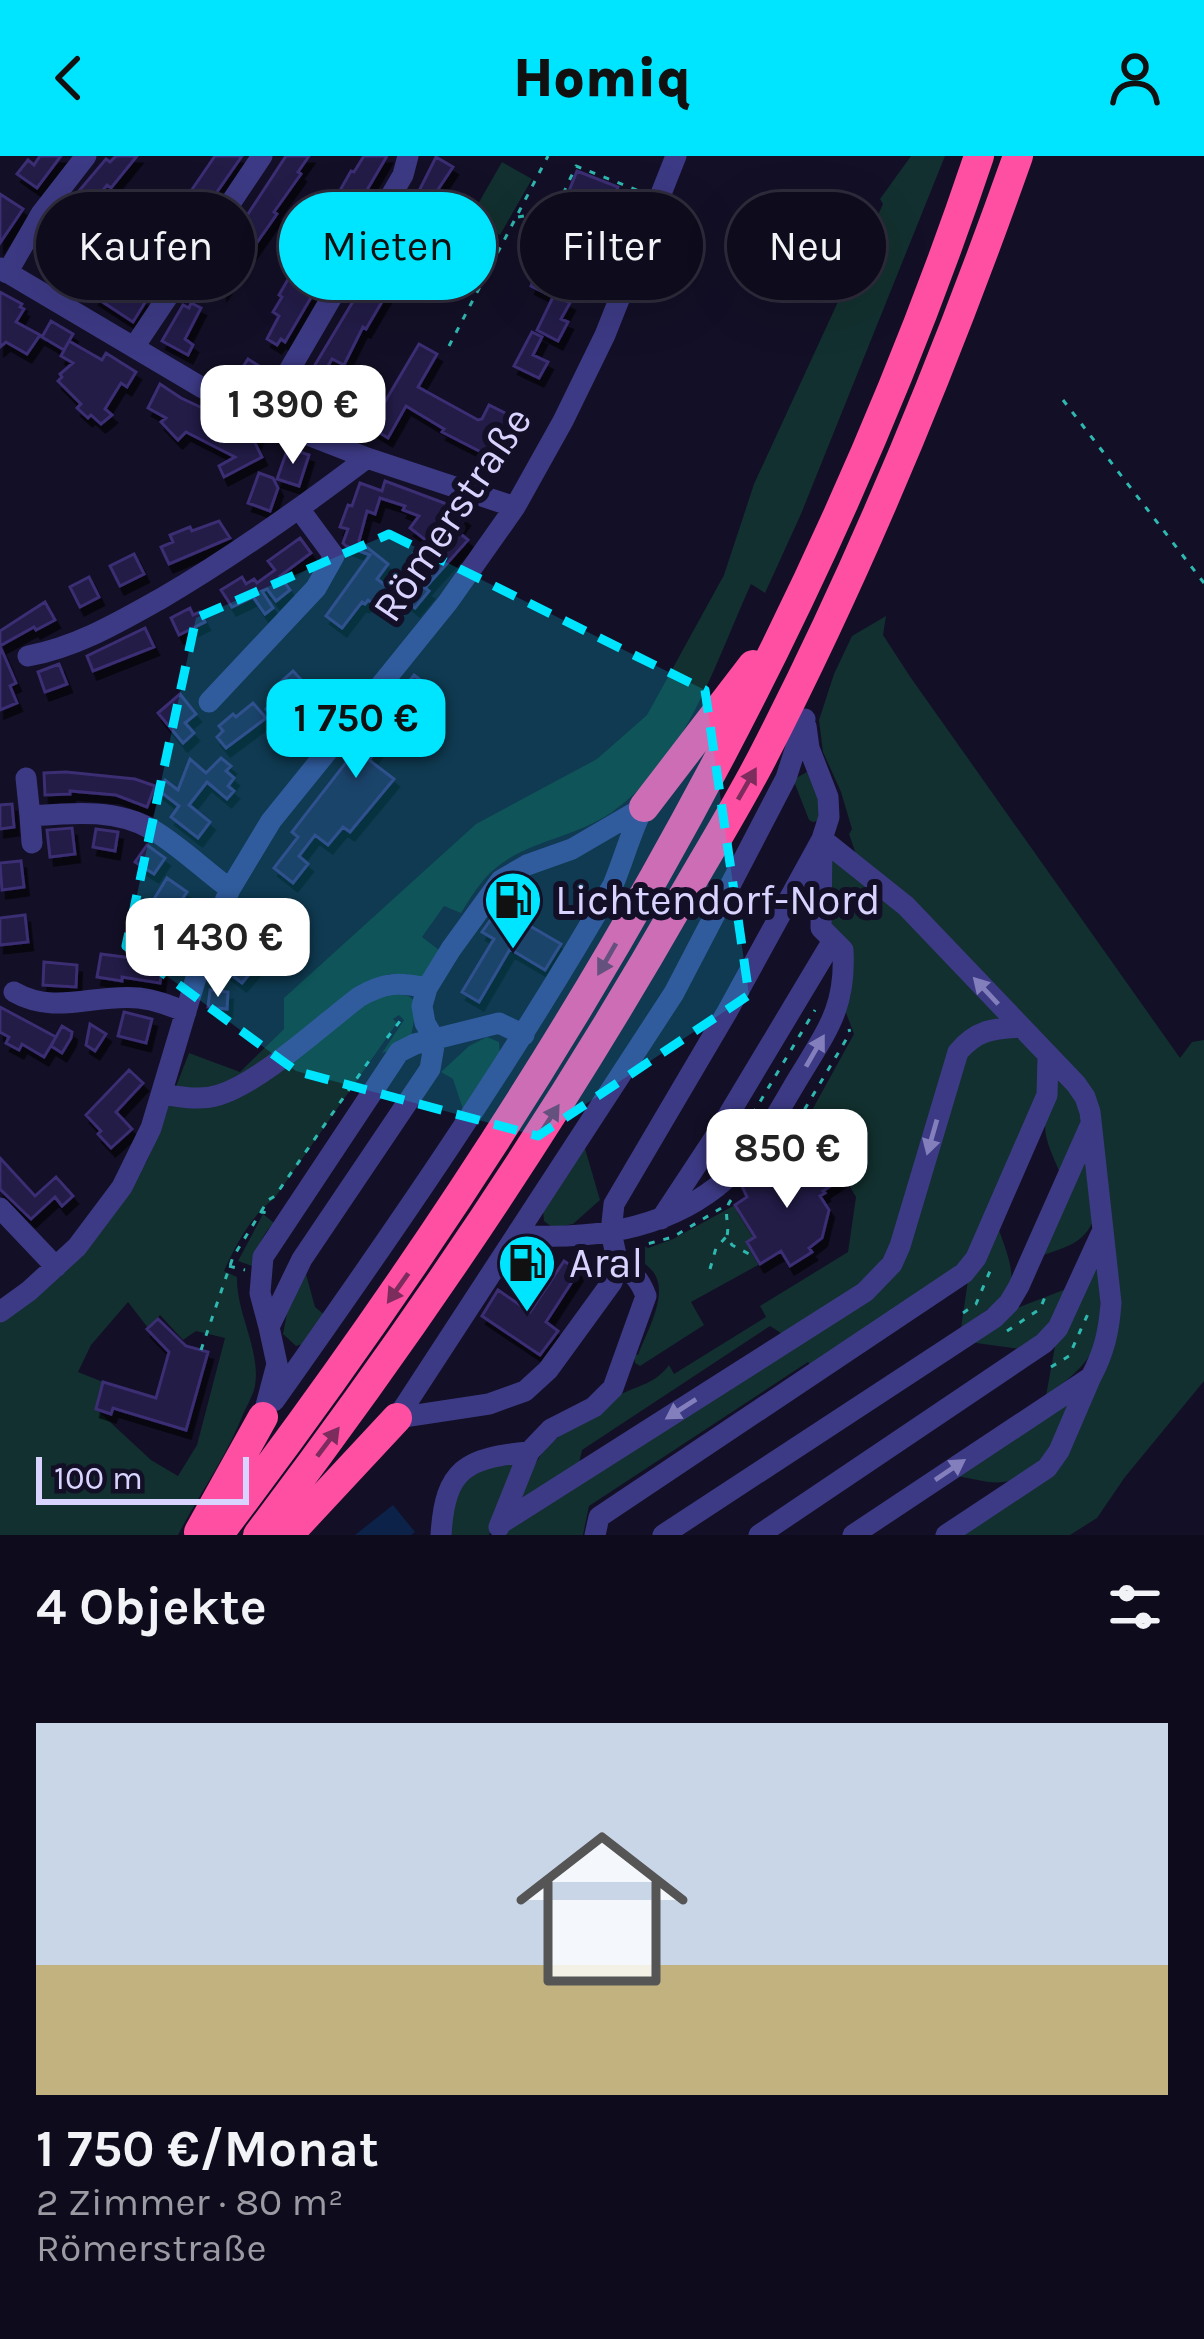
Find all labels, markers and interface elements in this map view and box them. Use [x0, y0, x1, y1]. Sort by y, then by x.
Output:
icon: back [36, 45, 102, 111]
icon: person [1102, 45, 1168, 111]
text: Homiq [513, 46, 691, 110]
chip: Kaufen [36, 192, 255, 300]
chip: Mieten [279, 192, 496, 300]
chip: Filter [520, 192, 703, 300]
chip: Neu [727, 192, 886, 300]
pin: 1 390 € [182, 365, 404, 467]
text: 1 390 € [227, 381, 359, 427]
street label: Römerstraße [362, 397, 542, 631]
pin: 1 750 € [245, 679, 467, 781]
text: 1 750 € [293, 695, 419, 741]
one-way arrow [736, 767, 757, 801]
fuel station icon: Lichtendorf-Nord [482, 869, 544, 951]
place label: Lichtendorf-Nord [555, 875, 881, 925]
pin: 1 430 € [107, 898, 329, 1000]
text: 1 430 € [153, 914, 283, 960]
one-way arrow [597, 942, 618, 976]
one-way arrow [973, 977, 1001, 1006]
one-way arrow [803, 1034, 824, 1067]
one-way arrow [537, 1103, 559, 1136]
pin: 850 € [703, 1109, 871, 1211]
one-way arrow [922, 1119, 940, 1156]
text: 850 € [733, 1125, 841, 1171]
fuel station icon: Aral [496, 1232, 558, 1314]
place label: Aral [569, 1238, 643, 1288]
one-way arrow [387, 1272, 410, 1304]
one-way arrow [665, 1397, 698, 1419]
one-way arrow [316, 1426, 340, 1457]
scale bar [36, 1451, 249, 1504]
text: 100 m [54, 1459, 143, 1497]
one-way arrow [934, 1460, 967, 1482]
icon: filters [1102, 1574, 1168, 1640]
text: 4 Objekte [36, 1577, 267, 1637]
icon: home [494, 1801, 710, 2017]
text: 1 750 €/Monat [36, 2119, 379, 2179]
text: 2 Zimmer · 80 m² [36, 2179, 344, 2225]
text: Römerstraße [36, 2225, 267, 2271]

